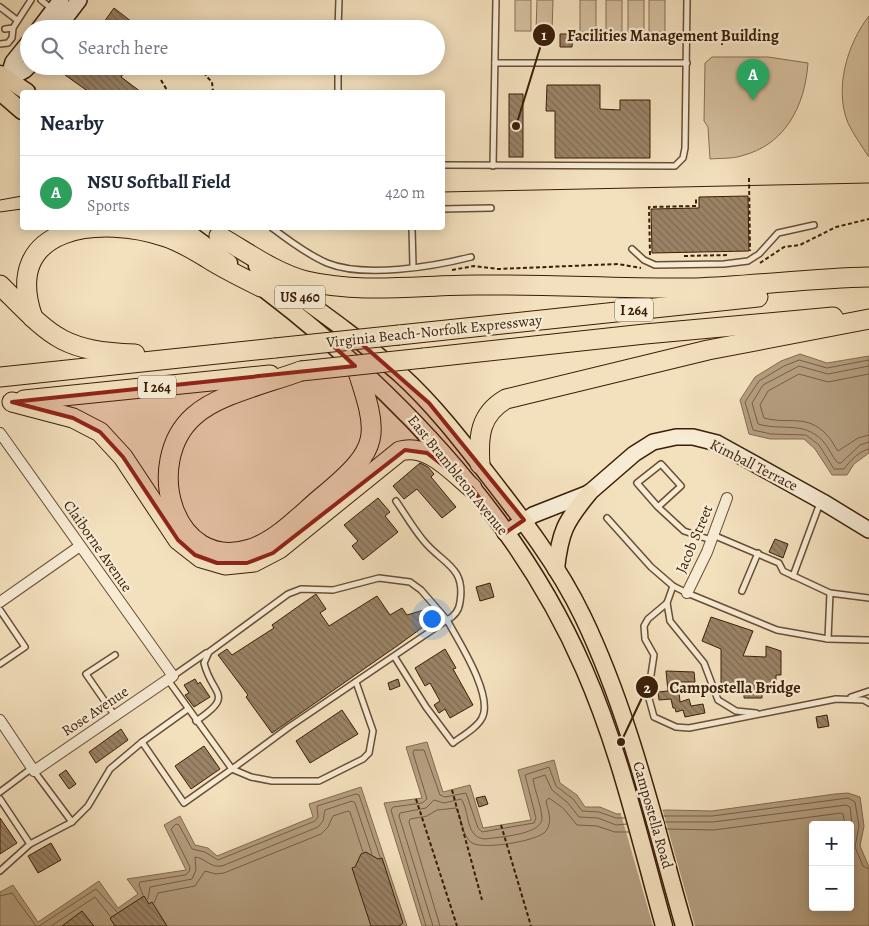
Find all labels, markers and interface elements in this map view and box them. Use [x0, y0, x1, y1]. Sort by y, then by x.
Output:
callout: Facilities Management Building [532, 19, 789, 50]
search box [20, 20, 445, 75]
text: 1 [541, 25, 547, 45]
text: Facilities Management Building [567, 25, 780, 47]
icon: search [38, 34, 66, 62]
text: Search here [78, 35, 168, 61]
pin: A [737, 59, 769, 100]
text: Nearby [40, 109, 103, 137]
text: NSU Softball Field [87, 169, 231, 195]
text: A [51, 182, 61, 204]
text: 420 m [385, 182, 425, 204]
text: Sports [87, 195, 130, 217]
road number: US 460 [275, 286, 325, 308]
road number: I 264 [615, 298, 653, 322]
street label: Virginia Beach-Norfolk Expressway [324, 310, 543, 352]
road number: I 264 [138, 376, 176, 398]
street label: East Brambleton Avenue [403, 411, 513, 540]
street label: Kimball Terrace [707, 434, 802, 496]
street label: Claiborne Avenue [59, 496, 137, 596]
street label: Jacob Street [671, 502, 717, 576]
your location [419, 606, 445, 632]
callout: Campostella Bridge [635, 672, 811, 703]
text: Campostella Bridge [669, 677, 801, 699]
text: 2 [643, 678, 651, 698]
street label: Rose Avenue [58, 681, 133, 741]
street label: Campostella Road [628, 759, 678, 872]
map controls [809, 821, 854, 911]
button: + [809, 821, 854, 866]
button: − [809, 866, 854, 911]

